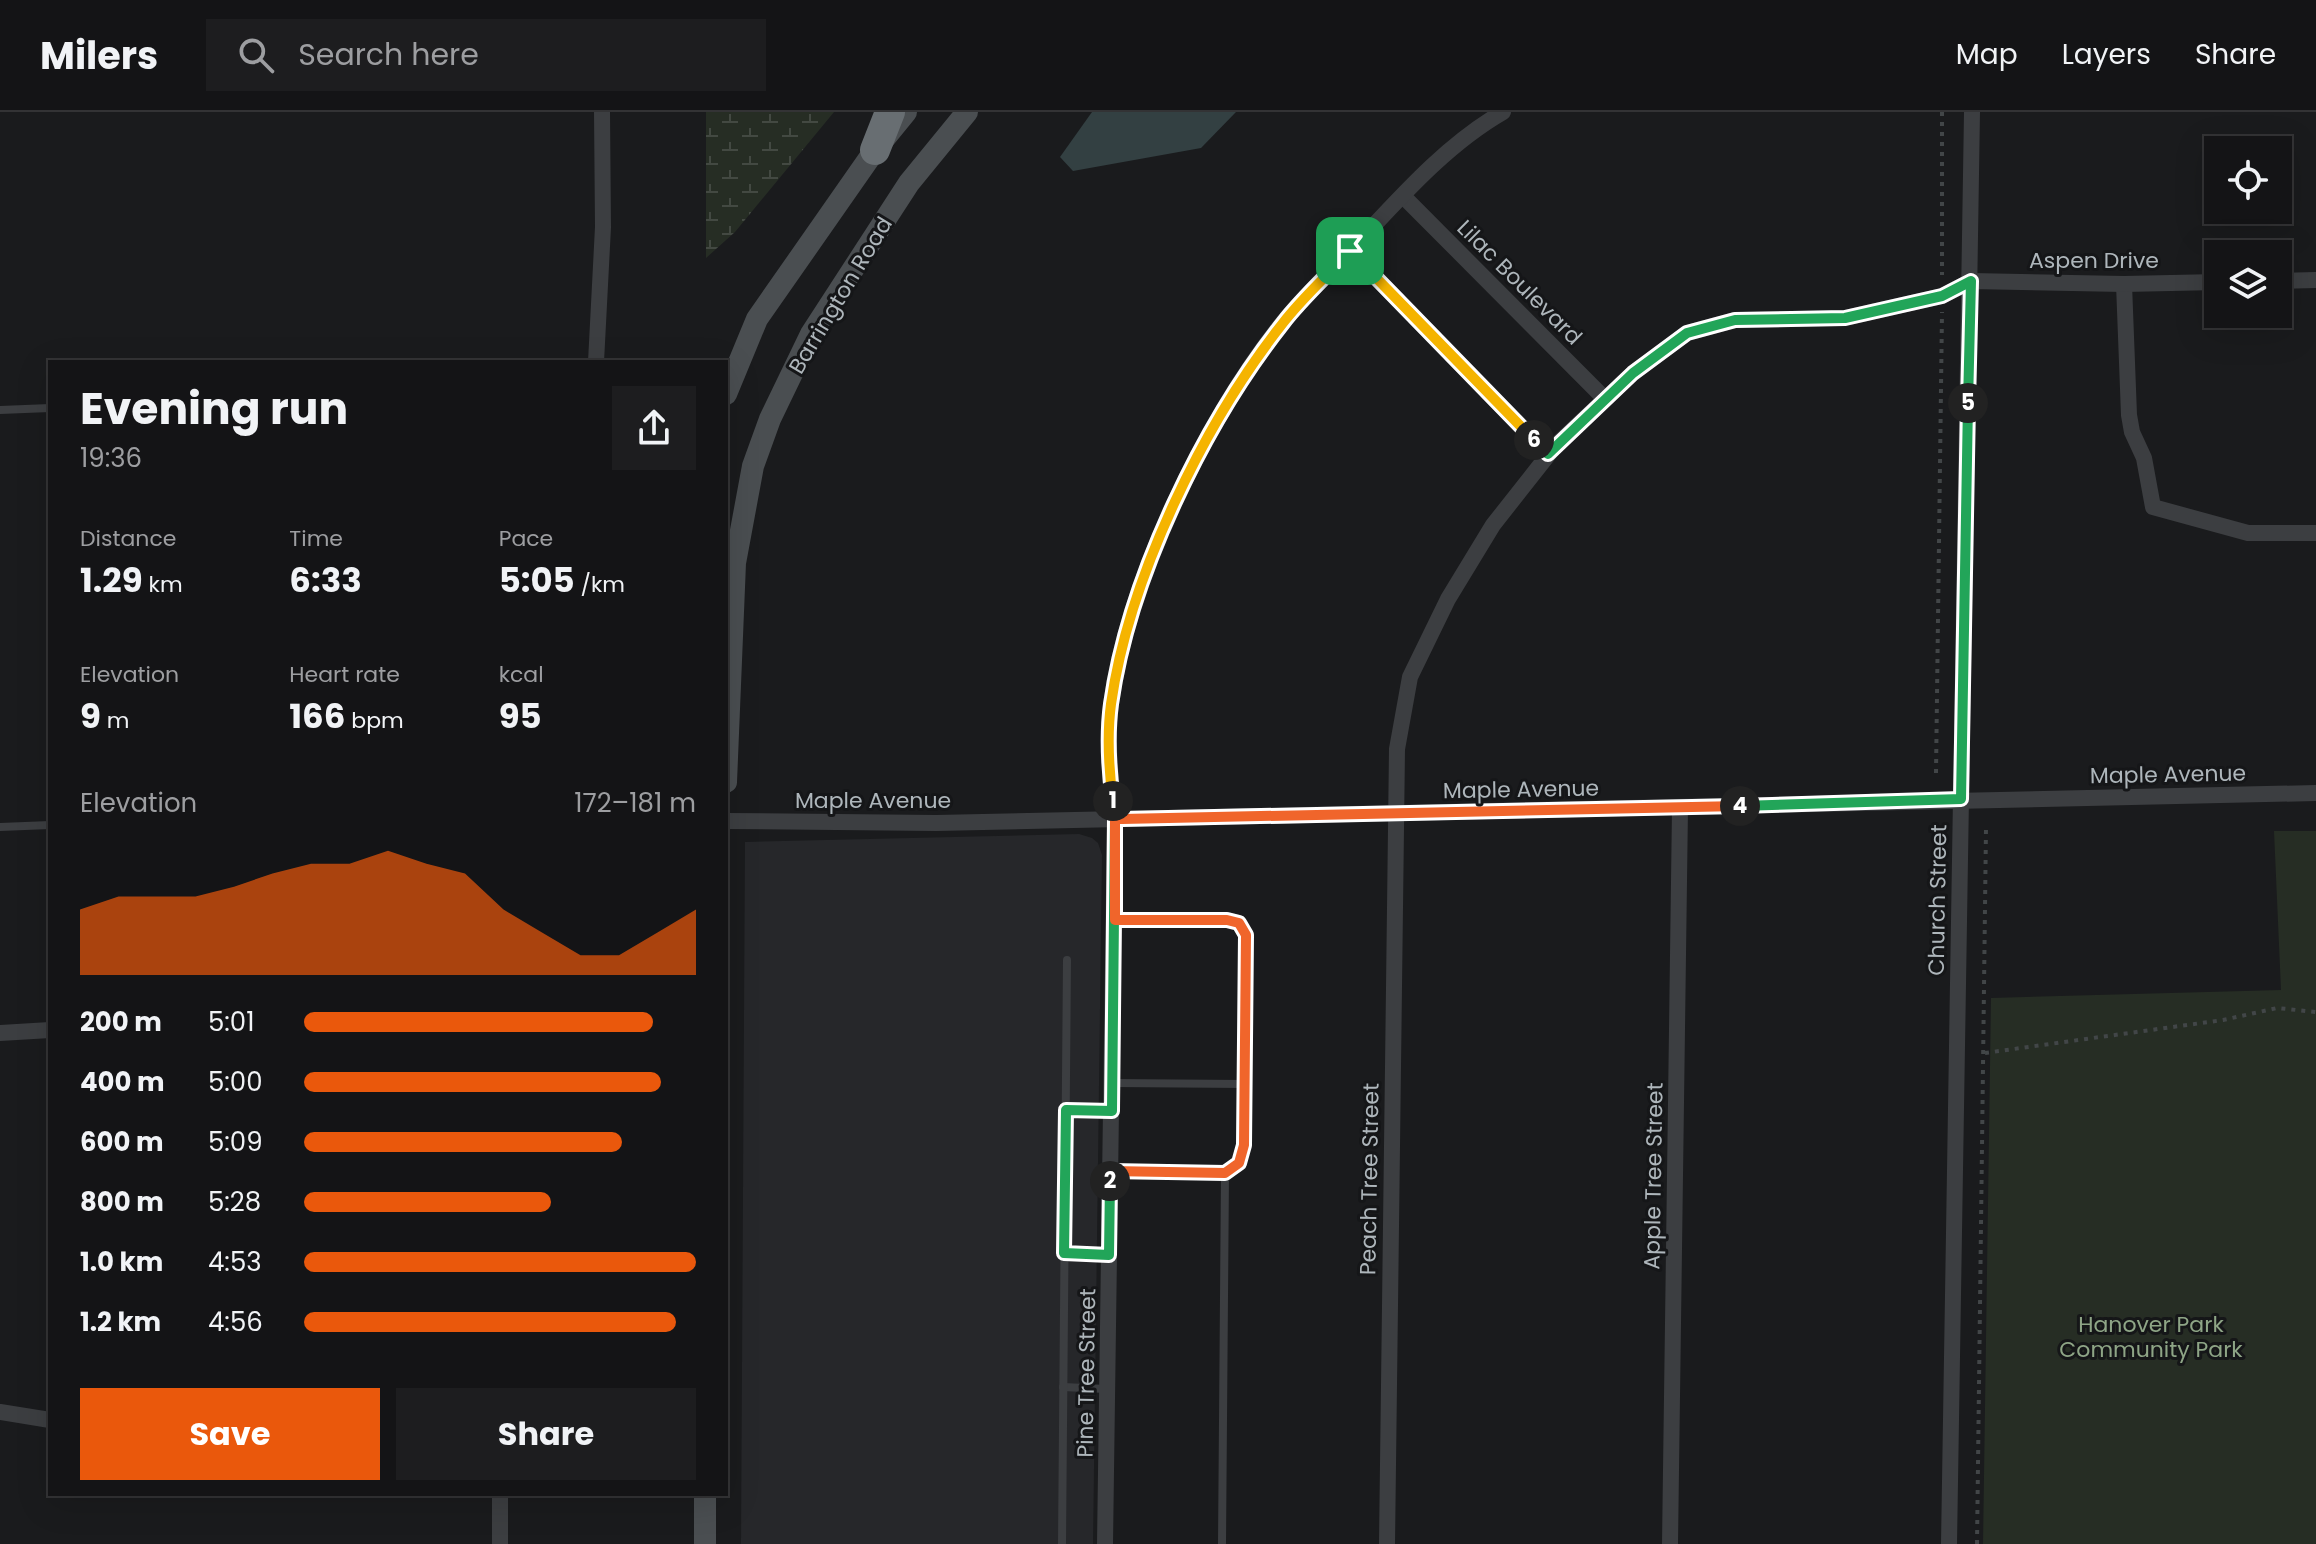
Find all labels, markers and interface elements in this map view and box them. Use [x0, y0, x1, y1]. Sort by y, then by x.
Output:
search box [206, 19, 766, 91]
text: Milers [40, 29, 158, 82]
icon: search [234, 33, 278, 77]
text: Search here [298, 33, 479, 76]
text: Map [1956, 35, 2018, 74]
text: Layers [2062, 35, 2151, 74]
text: Share [2195, 35, 2276, 74]
map controls [2204, 136, 2292, 328]
button: locate [2204, 136, 2292, 224]
street label: Barrington Road [781, 211, 900, 380]
street label: Lilac Boulevard [1450, 213, 1589, 352]
pin [1316, 217, 1384, 285]
icon: arrive [1328, 229, 1372, 273]
button: layers [2204, 240, 2292, 328]
street label: Aspen Drive [2029, 245, 2159, 276]
text: Evening run [80, 378, 348, 439]
pin: 5 [1948, 383, 1988, 423]
button: share [612, 386, 696, 470]
text: 5 [1961, 387, 1975, 418]
pin: 6 [1514, 420, 1554, 460]
text: 6 [1527, 424, 1541, 455]
text: 19:36 [80, 440, 142, 476]
text: Distance [80, 523, 176, 554]
text: Time [289, 523, 343, 554]
text: Pace [499, 523, 553, 554]
text: 1.29 [80, 556, 143, 604]
text: 6:33 [289, 556, 362, 604]
text: 5:05 [499, 556, 575, 604]
text: km [143, 569, 183, 600]
text: /km [575, 569, 625, 600]
text: Elevation [80, 659, 179, 690]
text: Heart rate [289, 659, 400, 690]
text: kcal [499, 659, 544, 690]
text: 9 [80, 692, 101, 740]
text: 166 [289, 692, 345, 740]
text: 95 [499, 692, 542, 740]
text: m [101, 705, 129, 736]
text: bpm [345, 705, 404, 736]
street label: Maple Avenue [2090, 758, 2246, 791]
street label: Maple Avenue [1443, 773, 1599, 806]
pin: 1 [1093, 781, 1133, 821]
text: Elevation [80, 785, 197, 821]
text: 172–181 m [574, 785, 696, 821]
street label: Maple Avenue [795, 785, 951, 816]
text: 1 [1109, 785, 1117, 816]
pin: 4 [1720, 786, 1760, 826]
text: 4 [1733, 790, 1747, 821]
street label: Church Street [1921, 824, 1954, 976]
text: 200 m [80, 1004, 162, 1040]
text: 5:01 [208, 1004, 255, 1040]
text: 400 m [80, 1064, 165, 1100]
text: 5:00 [208, 1064, 263, 1100]
street label: Apple Tree Street [1636, 1082, 1671, 1270]
street label: Peach Tree Street [1352, 1083, 1387, 1275]
text: 600 m [80, 1124, 164, 1160]
text: 5:09 [208, 1124, 263, 1160]
pin: 2 [1090, 1161, 1130, 1201]
text: 2 [1104, 1165, 1116, 1196]
text: 800 m [80, 1184, 164, 1220]
text: 5:28 [208, 1184, 261, 1220]
text: 1.0 km [80, 1244, 163, 1280]
text: 4:53 [208, 1244, 262, 1280]
street label: Pine Tree Street [1070, 1288, 1103, 1458]
text: 1.2 km [80, 1304, 161, 1340]
text: 4:56 [208, 1304, 263, 1340]
park label: Hanover Park Community Park [2059, 1309, 2243, 1365]
button: Save [80, 1388, 380, 1480]
button: Share [396, 1388, 696, 1480]

